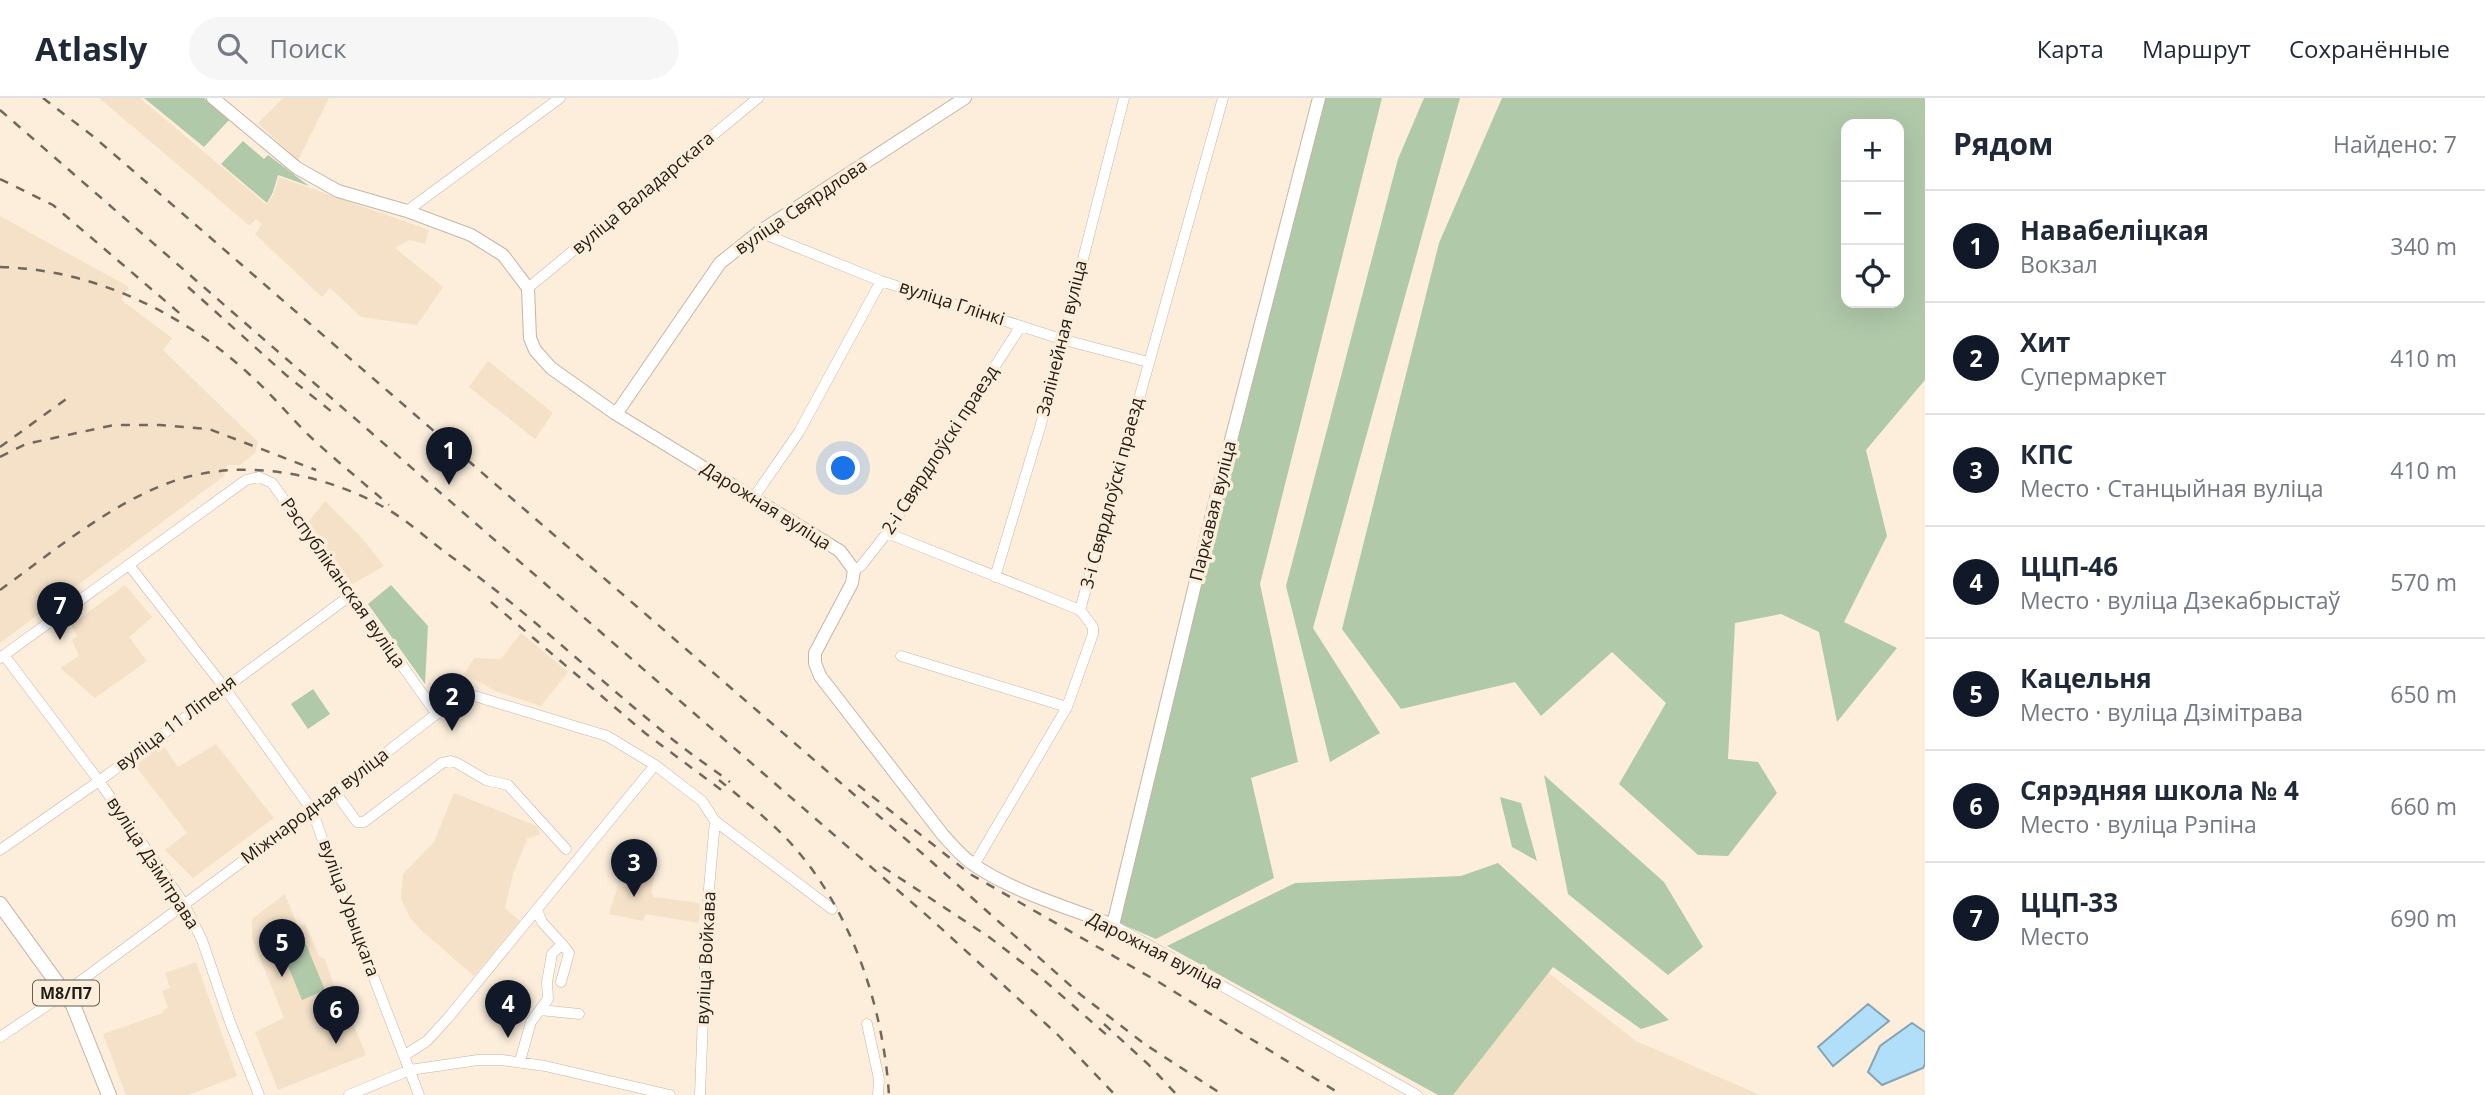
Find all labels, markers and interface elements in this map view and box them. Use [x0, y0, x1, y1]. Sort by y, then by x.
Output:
search box [189, 17, 679, 80]
text: Atlasly [35, 26, 147, 71]
icon: search [213, 29, 251, 67]
text: Поиск [269, 30, 346, 66]
text: Карта [2037, 32, 2104, 65]
text: Маршрут [2142, 32, 2251, 65]
text: Сохранённые [2289, 32, 2450, 65]
map controls [1841, 119, 1904, 308]
button: + [1841, 119, 1904, 182]
text: Рядом [1953, 123, 2053, 164]
street label: вуліца Валадарскага [566, 125, 719, 259]
text: Найдено: 7 [2333, 128, 2457, 160]
street label: вуліца Свярдлова [730, 153, 871, 259]
button: − [1841, 182, 1904, 245]
text: Навабеліцкая [2020, 212, 2209, 248]
text: 1 [1969, 230, 1983, 262]
text: 340 m [2390, 230, 2457, 262]
button: locate [1841, 245, 1904, 308]
text: Вокзал [2020, 248, 2098, 280]
street label: Залінейная вуліца [1030, 257, 1092, 418]
street label: вуліца Глінкі [896, 274, 1008, 330]
text: Хит [2020, 324, 2070, 360]
text: 2 [1969, 342, 1983, 374]
text: 410 m [2390, 342, 2457, 374]
street label: 2-і Свярдлоўскі праезд [875, 360, 1003, 539]
text: Супермаркет [2020, 360, 2167, 392]
street label: 3-і Свярдлоўскі праезд [1074, 395, 1148, 591]
pin: 1 [426, 427, 472, 485]
text: КПС [2020, 436, 2073, 472]
street label: Паркавая вуліца [1183, 438, 1241, 583]
your location [826, 451, 860, 485]
text: 3 [1969, 454, 1983, 486]
text: 410 m [2390, 454, 2457, 486]
street label: Дарожная вуліца [697, 456, 836, 555]
text: Место · Станцыйная вуліца [2020, 472, 2324, 504]
street label: Рэспубліканская вуліца [276, 492, 412, 672]
text: ЦЦП-46 [2020, 548, 2118, 584]
text: 4 [1969, 566, 1983, 598]
text: 570 m [2390, 566, 2457, 598]
pin: 7 [37, 582, 83, 640]
text: Место · вуліца Дзекабрыстаў [2020, 584, 2340, 616]
text: Кацельня [2020, 660, 2152, 696]
street label: вуліца 11 Ліпеня [110, 669, 241, 775]
pin: 2 [429, 673, 475, 731]
text: 5 [1969, 678, 1983, 710]
text: 650 m [2390, 678, 2457, 710]
text: Место · вуліца Дзімітрава [2020, 696, 2303, 728]
street label: Міжнародная вуліца [236, 742, 393, 869]
text: Сярэдняя школа № 4 [2020, 772, 2299, 808]
text: 6 [1969, 790, 1983, 822]
text: 660 m [2390, 790, 2457, 822]
street label: вуліца Дзімітрава [102, 792, 206, 933]
text: Место · вуліца Рэпіна [2020, 808, 2257, 840]
street label: вуліца Урыцкага [314, 836, 386, 980]
pin: 3 [611, 839, 657, 897]
text: ЦЦП-33 [2020, 884, 2118, 920]
street label: вуліца Войкава [690, 891, 720, 1025]
text: 7 [1969, 902, 1983, 934]
text: 690 m [2390, 902, 2457, 934]
street label: Дарожная вуліца [1084, 906, 1227, 995]
pin: 5 [259, 919, 305, 977]
text: Место [2020, 920, 2089, 952]
road number: М8/П7 [33, 980, 99, 1006]
pin: 4 [485, 980, 531, 1038]
pin: 6 [313, 986, 359, 1044]

